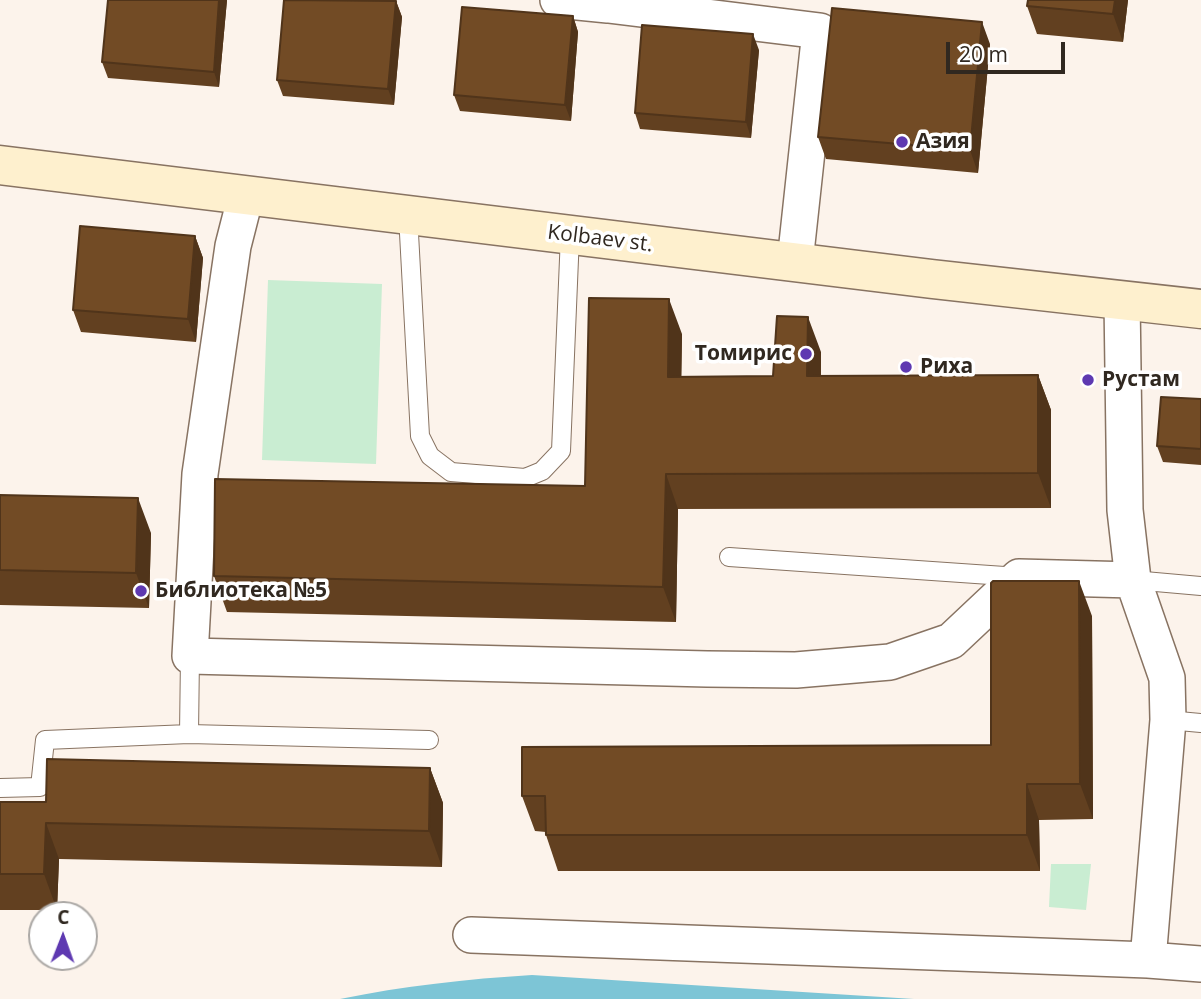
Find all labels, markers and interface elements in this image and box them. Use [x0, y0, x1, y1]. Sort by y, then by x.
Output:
scale bar [949, 28, 1068, 72]
text: 20 m [959, 40, 1008, 68]
place label: Азия [916, 129, 970, 155]
marker: Азия [894, 134, 910, 150]
street label: Kolbaev st. [546, 220, 654, 258]
place label: Томирис [695, 341, 792, 367]
marker: Томирис [798, 346, 814, 362]
place label: Риха [920, 354, 973, 380]
marker: Риха [898, 359, 914, 375]
place label: Рустам [1102, 367, 1180, 393]
marker: Рустам [1080, 372, 1096, 388]
place label: Библиотека №5 [155, 578, 327, 604]
marker: Библиотека №5 [133, 583, 149, 599]
north arrow [28, 901, 98, 971]
text: С [57, 904, 70, 930]

